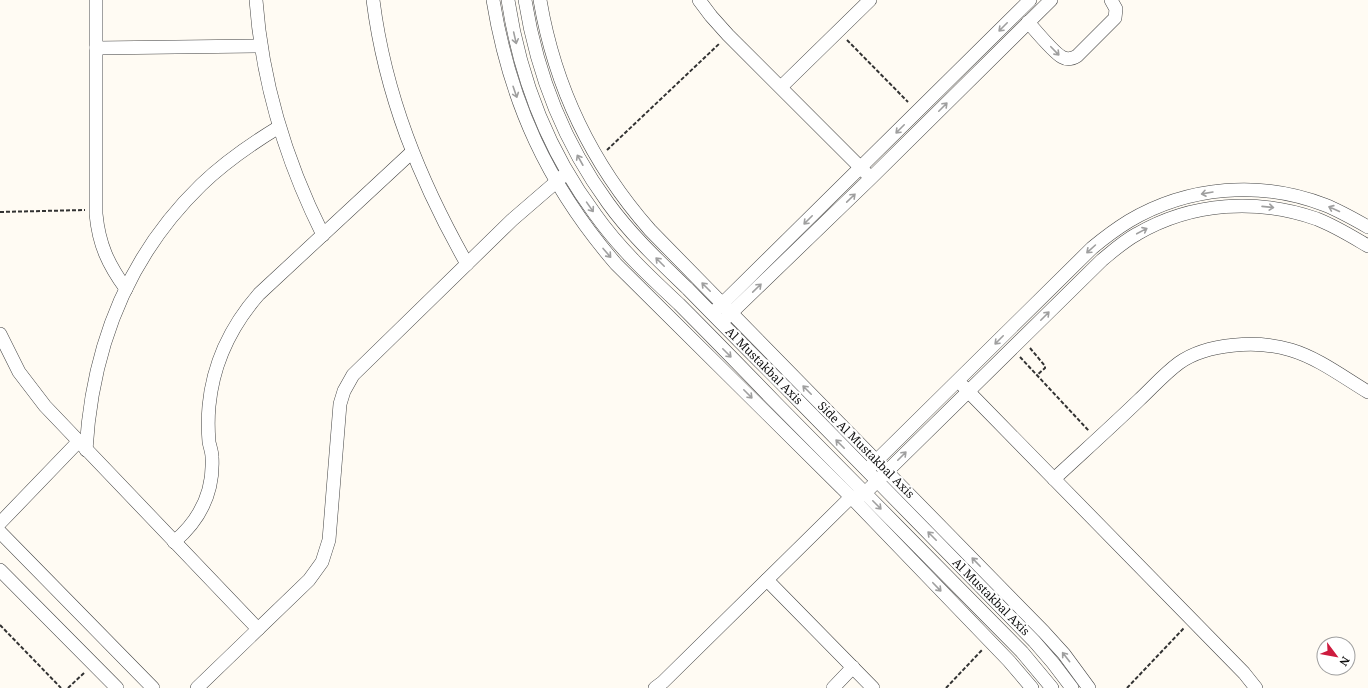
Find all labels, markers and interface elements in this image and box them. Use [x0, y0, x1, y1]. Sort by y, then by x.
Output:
one-way arrow [998, 22, 1008, 32]
one-way arrow [511, 31, 519, 44]
one-way arrow [1050, 46, 1060, 56]
one-way arrow [512, 86, 519, 99]
one-way arrow [938, 102, 948, 111]
one-way arrow [895, 124, 905, 133]
one-way arrow [576, 154, 584, 166]
one-way arrow [1200, 189, 1213, 197]
one-way arrow [846, 193, 856, 203]
one-way arrow [586, 201, 594, 212]
one-way arrow [1261, 203, 1274, 211]
one-way arrow [1328, 205, 1340, 212]
one-way arrow [803, 215, 813, 225]
one-way arrow [1136, 227, 1148, 235]
one-way arrow [1087, 244, 1097, 253]
one-way arrow [602, 247, 611, 258]
one-way arrow [655, 257, 665, 267]
one-way arrow [701, 282, 710, 292]
one-way arrow [752, 283, 762, 293]
one-way arrow [1040, 311, 1049, 321]
street label: Al Mustakbal Axis [722, 323, 807, 408]
one-way arrow [994, 335, 1004, 345]
one-way arrow [722, 348, 732, 358]
one-way arrow [802, 385, 811, 395]
one-way arrow [743, 390, 753, 399]
street label: Side Al Mustakbal Axis [814, 398, 918, 502]
one-way arrow [836, 439, 845, 449]
one-way arrow [897, 452, 907, 461]
one-way arrow [872, 500, 882, 510]
one-way arrow [927, 531, 936, 541]
street label: Al Mustakbal Axis [949, 554, 1034, 639]
one-way arrow [971, 557, 981, 567]
one-way arrow [933, 582, 942, 592]
north arrow [1316, 636, 1356, 676]
one-way arrow [1061, 651, 1070, 662]
text: N [1336, 654, 1354, 669]

